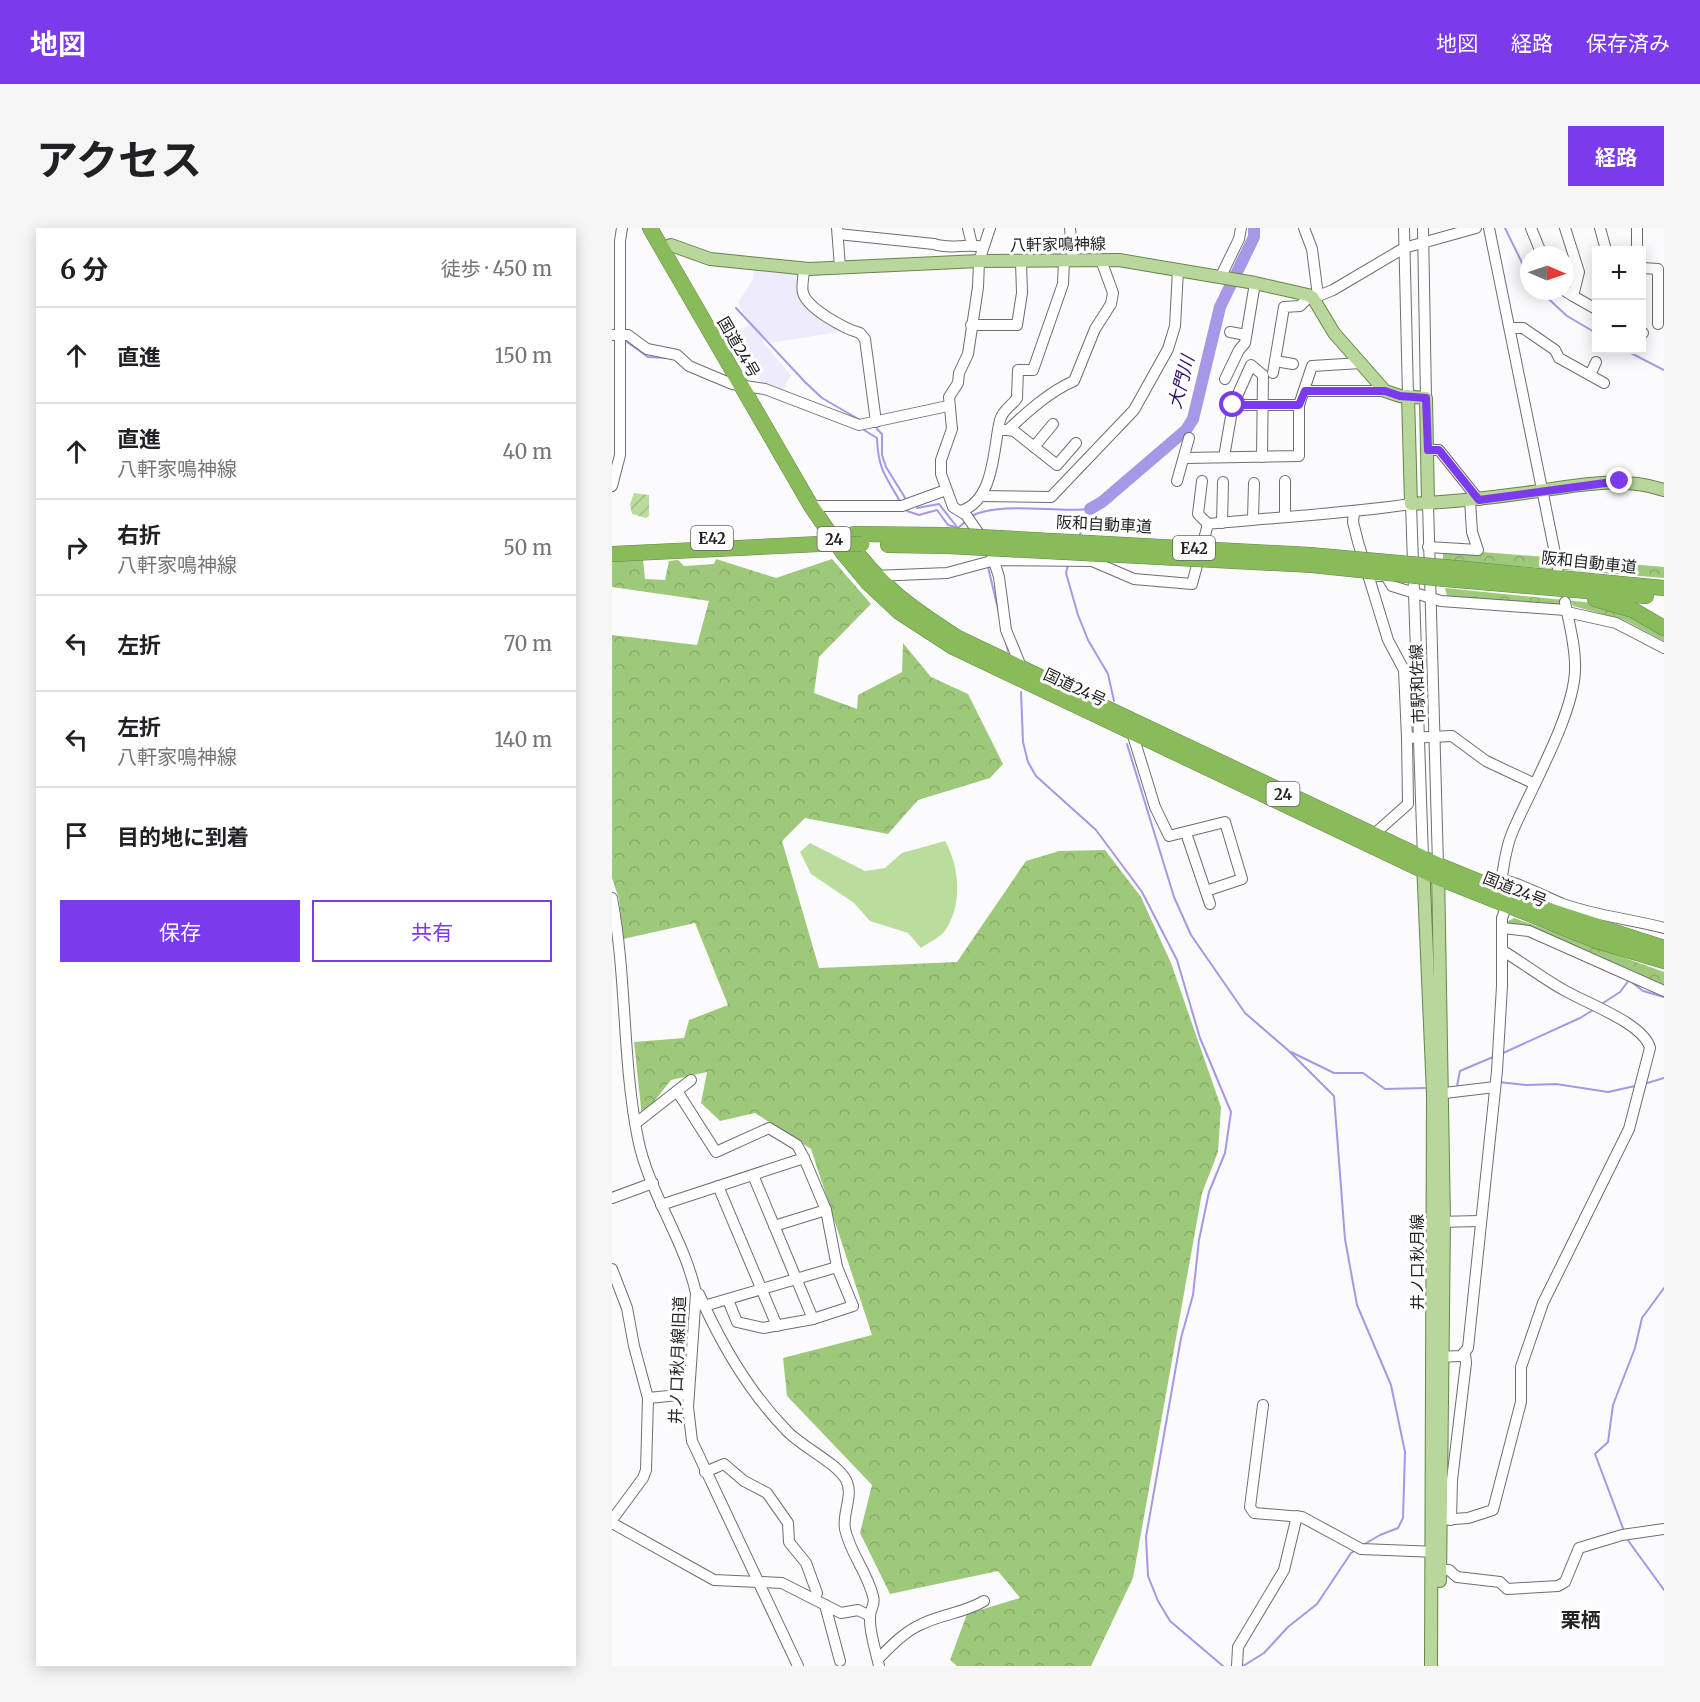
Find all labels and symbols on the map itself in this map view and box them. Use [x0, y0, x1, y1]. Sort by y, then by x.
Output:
street label: 八軒家鳴神線 [1010, 233, 1106, 255]
north arrow [1520, 246, 1574, 300]
street label: 国道24号 [714, 313, 764, 381]
water label: 大門川 [1163, 351, 1200, 411]
route start [1219, 391, 1245, 417]
route end [1606, 467, 1632, 493]
street label: 阪和自動車道 [1056, 512, 1152, 536]
road number: E42 [691, 526, 733, 550]
road number: 24 [818, 527, 850, 551]
road number: E42 [1173, 536, 1215, 560]
street label: 阪和自動車道 [1540, 547, 1638, 577]
street label: 市駅和佐線 [1406, 644, 1428, 724]
street label: 国道24号 [1040, 664, 1110, 710]
road number: 24 [1266, 782, 1300, 806]
street label: 国道24号 [1480, 867, 1550, 911]
street label: 井ノ口秋月線 [1407, 1214, 1427, 1310]
street label: 井ノ口秋月線旧道 [665, 1296, 689, 1424]
district label: 栗栖 [1561, 1607, 1601, 1632]

